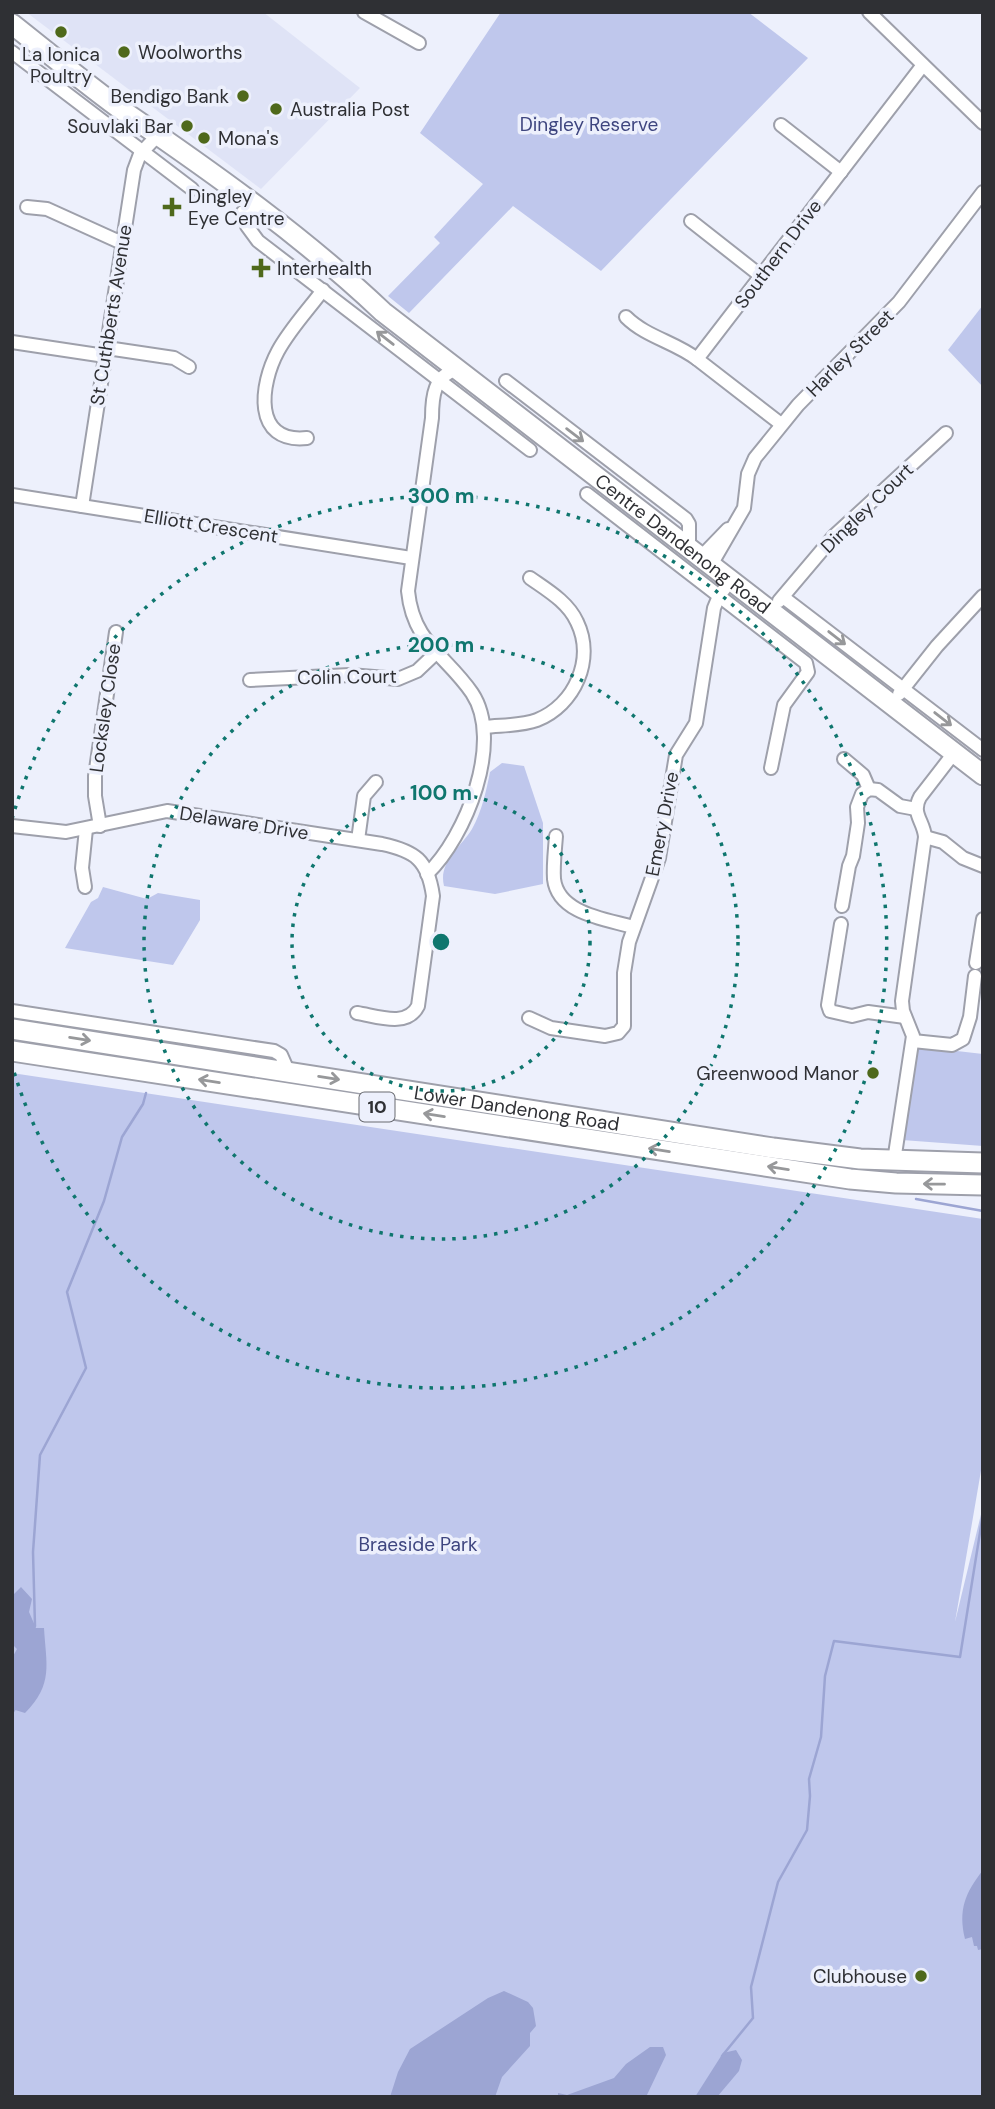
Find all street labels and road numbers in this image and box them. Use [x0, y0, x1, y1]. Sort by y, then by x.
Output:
street label: Southern Drive [729, 194, 827, 314]
street label: St Cuthberts Avenue [84, 223, 138, 407]
street label: Harley Street [801, 304, 899, 402]
street label: Dingley Court [815, 457, 919, 559]
street label: Centre Dandenong Road [590, 468, 776, 619]
street label: Elliott Crescent [142, 503, 280, 549]
street label: Locksley Close [84, 642, 126, 774]
street label: Colin Court [297, 664, 397, 690]
street label: Emery Drive [640, 770, 684, 878]
street label: Delaware Drive [178, 800, 310, 846]
street label: Lower Dandenong Road [412, 1080, 621, 1136]
road number: 10 [360, 1092, 394, 1122]

